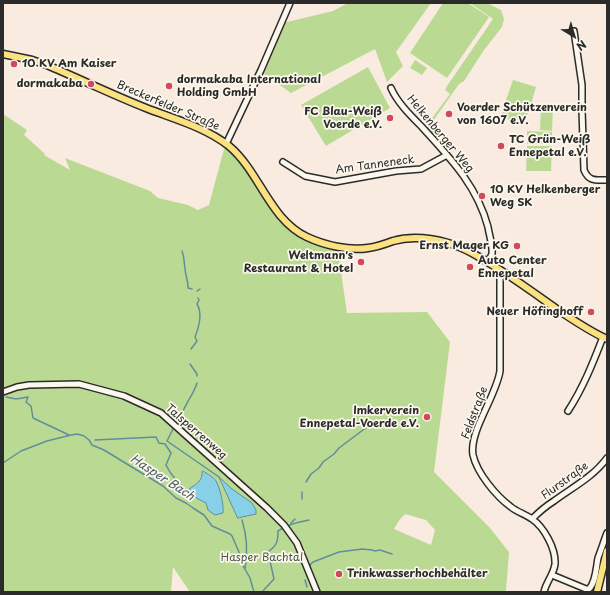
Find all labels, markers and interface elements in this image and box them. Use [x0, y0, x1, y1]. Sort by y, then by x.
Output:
north arrow [554, 16, 594, 56]
text: N [573, 36, 590, 55]
place label: 10 KV Am Kaiser [22, 57, 117, 71]
marker: 10 KV Am Kaiser [9, 59, 19, 69]
place label: dormakaba International Holding GmbH [177, 73, 321, 99]
place label: dormakaba [17, 77, 83, 91]
street label: Breckerfelder Straße [115, 78, 221, 134]
marker: dormakaba [86, 79, 96, 89]
marker: dormakaba International Holding GmbH [164, 81, 174, 91]
street label: Helkenberger Weg [404, 93, 476, 175]
place label: Voerder Schützenverein von 1607 e.V. [457, 101, 587, 127]
place label: FC Blau-Weiß Voerde e.V. [304, 105, 382, 131]
marker: Voerder Schützenverein von 1607 e.V. [444, 109, 454, 119]
marker: FC Blau-Weiß Voerde e.V. [385, 113, 395, 123]
place label: TC Grün-Weiß Ennepetal e.V. [509, 133, 591, 159]
marker: TC Grün-Weiß Ennepetal e.V. [496, 141, 506, 151]
street label: Am Tanneneck [335, 153, 415, 177]
place label: 10 KV Helkenberger Weg SK [490, 183, 600, 209]
marker: 10 KV Helkenberger Weg SK [477, 191, 487, 201]
place label: Ernst Mager KG [419, 239, 509, 253]
marker: Ernst Mager KG [512, 241, 522, 251]
place label: Weltmann's Restaurant & Hotel [244, 249, 353, 275]
place label: Auto Center Ennepetal [478, 254, 547, 280]
marker: Weltmann's Restaurant & Hotel [356, 257, 366, 267]
marker: Auto Center Ennepetal [465, 262, 475, 272]
place label: Neuer Höfinghoff [486, 305, 583, 319]
marker: Neuer Höfinghoff [586, 307, 596, 317]
street label: Feldstraße [459, 385, 491, 441]
street label: Talsperrenweg [163, 402, 229, 462]
place label: Imkerverein Ennepetal-Voerde e.V. [300, 404, 419, 430]
marker: Imkerverein Ennepetal-Voerde e.V. [422, 412, 432, 422]
water label: Hasper Bach [127, 452, 197, 504]
street label: Flurstraße [539, 459, 591, 503]
park label: Hasper Bachtal [221, 551, 303, 565]
place label: Trinkwasserhochbehälter [347, 567, 488, 581]
marker: Trinkwasserhochbehälter [334, 569, 344, 579]

